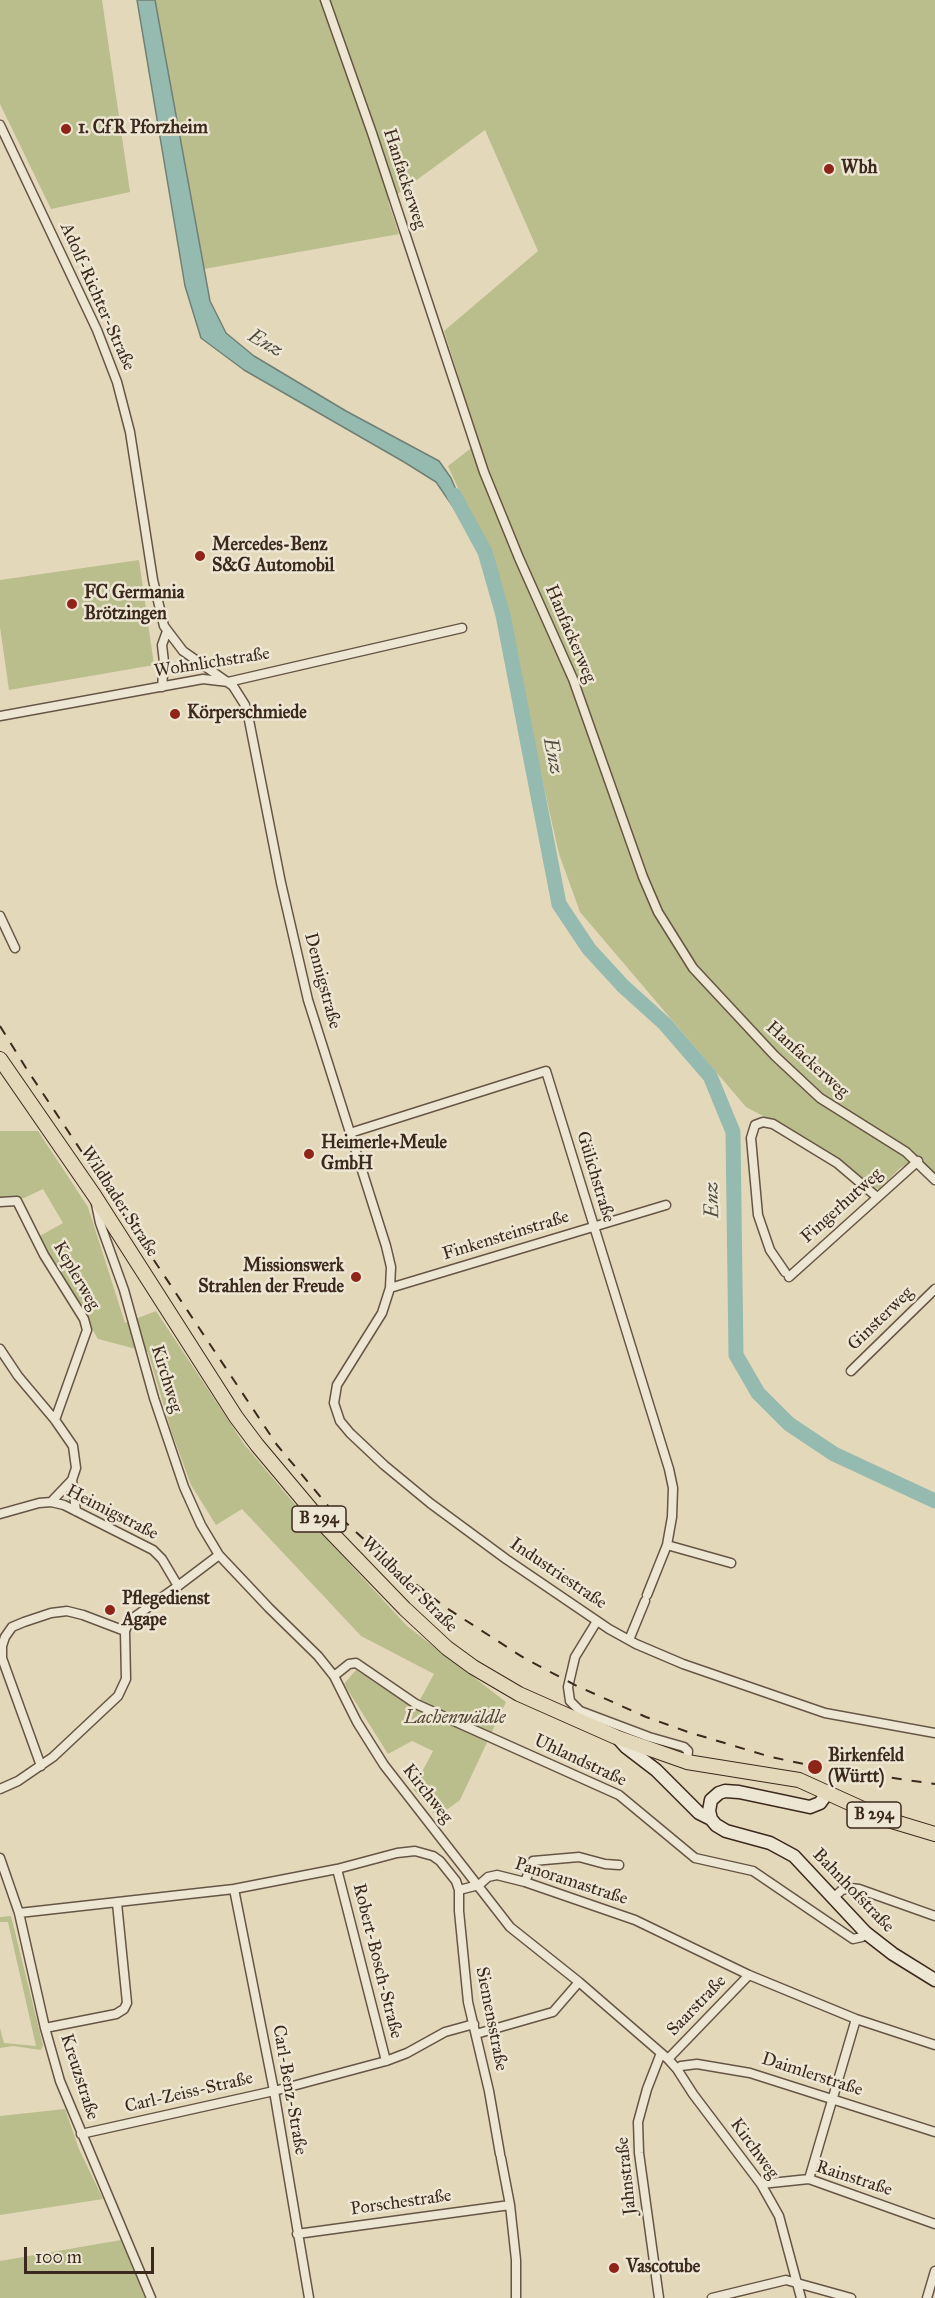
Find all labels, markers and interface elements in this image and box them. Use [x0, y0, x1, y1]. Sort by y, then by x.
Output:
place label: 1. CfR Pforzheim [78, 118, 208, 140]
marker: 1. CfR Pforzheim [59, 122, 73, 136]
street label: Hanfackerweg [378, 126, 430, 232]
place label: Wbh [841, 158, 877, 180]
marker: Wbh [822, 162, 836, 176]
street label: Adolf-Richter-Straße [55, 220, 139, 374]
water label: Enz [243, 324, 287, 364]
place label: Mercedes-Benz S&G Automobil [212, 535, 334, 578]
marker: Mercedes-Benz S&G Automobil [193, 549, 207, 563]
street label: Hanfackerweg [540, 582, 600, 686]
place label: FC Germania Brötzingen [84, 583, 184, 626]
marker: FC Germania Brötzingen [65, 597, 79, 611]
street label: Wohnlichstraße [153, 643, 271, 683]
place label: Körperschmiede [187, 703, 307, 725]
marker: Körperschmiede [168, 707, 182, 721]
water label: Enz [537, 736, 567, 776]
street label: Dennigstraße [299, 931, 345, 1031]
street label: Hanfackerweg [761, 1017, 853, 1103]
street label: Gülichstraße [571, 1129, 619, 1225]
place label: Heimerle+Meule GmbH [321, 1133, 447, 1176]
street label: Wildbader Straße [75, 1143, 163, 1261]
marker: Heimerle+Meule GmbH [302, 1147, 316, 1161]
street label: Fingerhutweg [797, 1164, 887, 1248]
water label: Enz [701, 1182, 725, 1218]
street label: Finkensteinstraße [440, 1207, 572, 1265]
street label: Keplerweg [48, 1238, 104, 1314]
place label: Missionswerk Strahlen der Freude [198, 1256, 344, 1298]
marker: Missionswerk Strahlen der Freude [349, 1270, 363, 1284]
street label: Ginsterweg [844, 1283, 918, 1355]
street label: Kirchweg [146, 1343, 186, 1415]
street label: Heimigstraße [62, 1481, 162, 1545]
road number: B 294 [292, 1506, 346, 1532]
street label: Wildbader Straße [356, 1532, 462, 1638]
street label: Industriestraße [505, 1534, 611, 1614]
place label: Pflegedienst Agape [122, 1589, 210, 1632]
marker: Pflegedienst Agape [103, 1603, 117, 1617]
park label: Lachenwäldle [404, 1708, 506, 1730]
street label: Uhlandstraße [530, 1730, 630, 1792]
place label: Birkenfeld (Württ) [828, 1746, 904, 1788]
marker: Birkenfeld (Württ) [806, 1758, 824, 1776]
street label: Kirchweg [397, 1760, 457, 1828]
road number: B 294 [847, 1802, 901, 1828]
street label: Bahnhofstraße [808, 1844, 898, 1938]
street label: Panoramastraße [512, 1854, 630, 1910]
street label: Robert-Bosch-Straße [347, 1881, 407, 2041]
street label: Siemensstraße [470, 1965, 512, 2073]
street label: Saarstraße [663, 1971, 731, 2041]
street label: Carl-Benz-Straße [267, 2023, 311, 2157]
street label: Kreuzstraße [55, 2031, 103, 2123]
street label: Daimlerstraße [759, 2048, 865, 2102]
street label: Carl-Zeiss-Straße [123, 2068, 255, 2118]
street label: Kirchweg [725, 2115, 783, 2183]
street label: Jahnstraße [612, 2136, 642, 2216]
street label: Rainstraße [813, 2157, 895, 2201]
street label: Porschestraße [349, 2185, 453, 2221]
scale bar [27, 2235, 158, 2273]
text: 100 m [35, 2246, 82, 2268]
place label: Vascotube [626, 2257, 700, 2279]
marker: Vascotube [607, 2261, 621, 2275]

